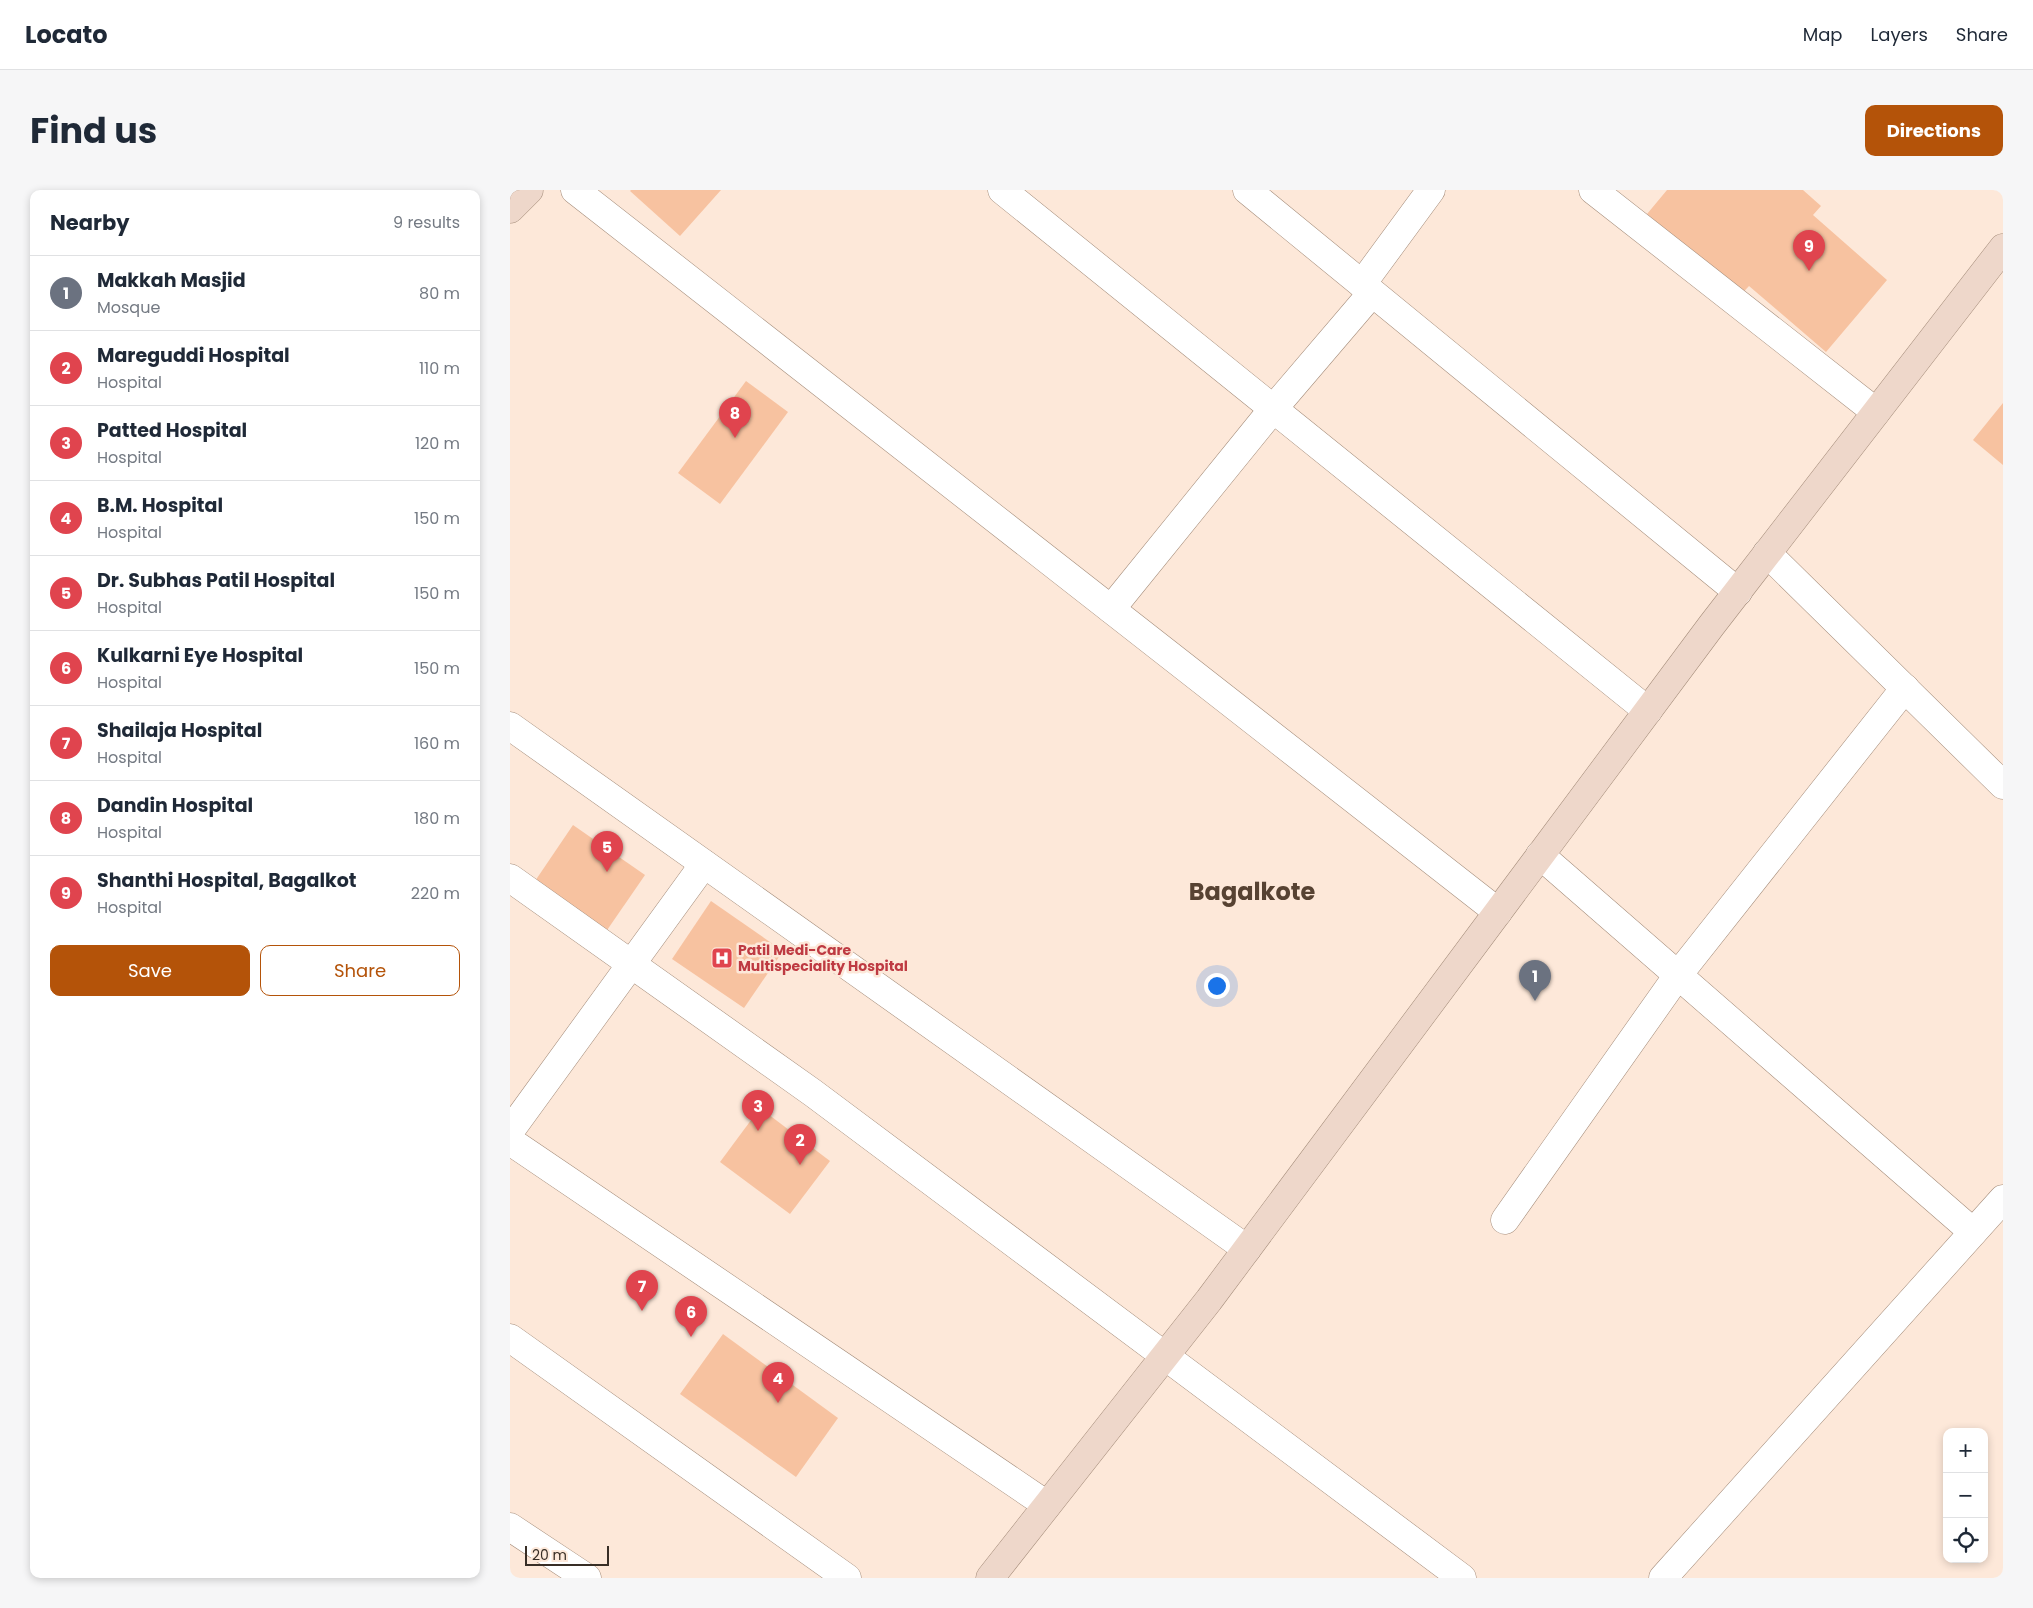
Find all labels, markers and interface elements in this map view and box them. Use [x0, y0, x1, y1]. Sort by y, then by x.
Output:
text: Locato [25, 18, 108, 51]
text: Map [1803, 22, 1843, 47]
text: Layers [1871, 22, 1928, 47]
text: Share [1956, 22, 2008, 47]
button: Directions [1865, 105, 2003, 156]
text: Find us [30, 106, 157, 155]
text: Nearby [50, 208, 130, 237]
text: 9 results [393, 211, 460, 234]
pin: 9 [1793, 230, 1825, 271]
text: Makkah Masjid [97, 267, 246, 294]
text: 1 [63, 282, 69, 305]
text: 80 m [419, 282, 460, 305]
text: Mosque [97, 296, 160, 319]
text: Mareguddi Hospital [97, 342, 290, 369]
text: 2 [61, 357, 71, 380]
text: 110 m [419, 357, 460, 380]
text: Hospital [97, 371, 162, 394]
pin: 8 [719, 397, 751, 438]
text: Patted Hospital [97, 417, 247, 444]
text: 3 [61, 432, 71, 455]
text: 120 m [415, 432, 460, 455]
text: Hospital [97, 446, 162, 469]
text: B.M. Hospital [97, 492, 223, 519]
text: 4 [61, 507, 71, 530]
text: 150 m [414, 507, 460, 530]
text: Hospital [97, 521, 162, 544]
text: Dr. Subhas Patil Hospital [97, 567, 335, 594]
text: 5 [61, 582, 71, 605]
text: 150 m [414, 582, 460, 605]
text: Hospital [97, 596, 162, 619]
text: Kulkarni Eye Hospital [97, 642, 303, 669]
text: 6 [61, 657, 71, 680]
text: 150 m [414, 657, 460, 680]
text: Hospital [97, 671, 162, 694]
text: Shailaja Hospital [97, 717, 262, 744]
text: 7 [62, 732, 70, 755]
text: 160 m [414, 732, 460, 755]
text: Hospital [97, 746, 162, 769]
text: Dandin Hospital [97, 792, 253, 819]
text: 8 [61, 807, 71, 830]
text: 180 m [414, 807, 460, 830]
text: Hospital [97, 821, 162, 844]
pin: 5 [591, 831, 623, 872]
text: Shanthi Hospital, Bagalkot [97, 867, 357, 894]
district label: Bagalkote [1189, 875, 1315, 908]
text: 9 [61, 882, 71, 905]
text: 220 m [411, 882, 460, 905]
text: Hospital [97, 896, 162, 919]
place label: Patil Medi-Care Multispeciality Hospital [738, 940, 908, 976]
button: Save [50, 945, 250, 996]
button: Share [260, 945, 460, 996]
hospital icon: Patil Medi-Care Multispeciality Hospital [710, 946, 734, 970]
pin: 1 [1519, 960, 1551, 1001]
your location [1204, 973, 1230, 999]
pin: 3 [742, 1090, 774, 1131]
pin: 2 [784, 1124, 816, 1165]
pin: 7 [626, 1270, 658, 1311]
pin: 6 [675, 1296, 707, 1337]
pin: 4 [762, 1362, 794, 1403]
map controls [1943, 1428, 1988, 1563]
button: + [1943, 1428, 1988, 1473]
button: − [1943, 1473, 1988, 1518]
button: locate [1943, 1518, 1988, 1563]
scale bar [525, 1543, 609, 1566]
text: 20 m [532, 1545, 567, 1565]

